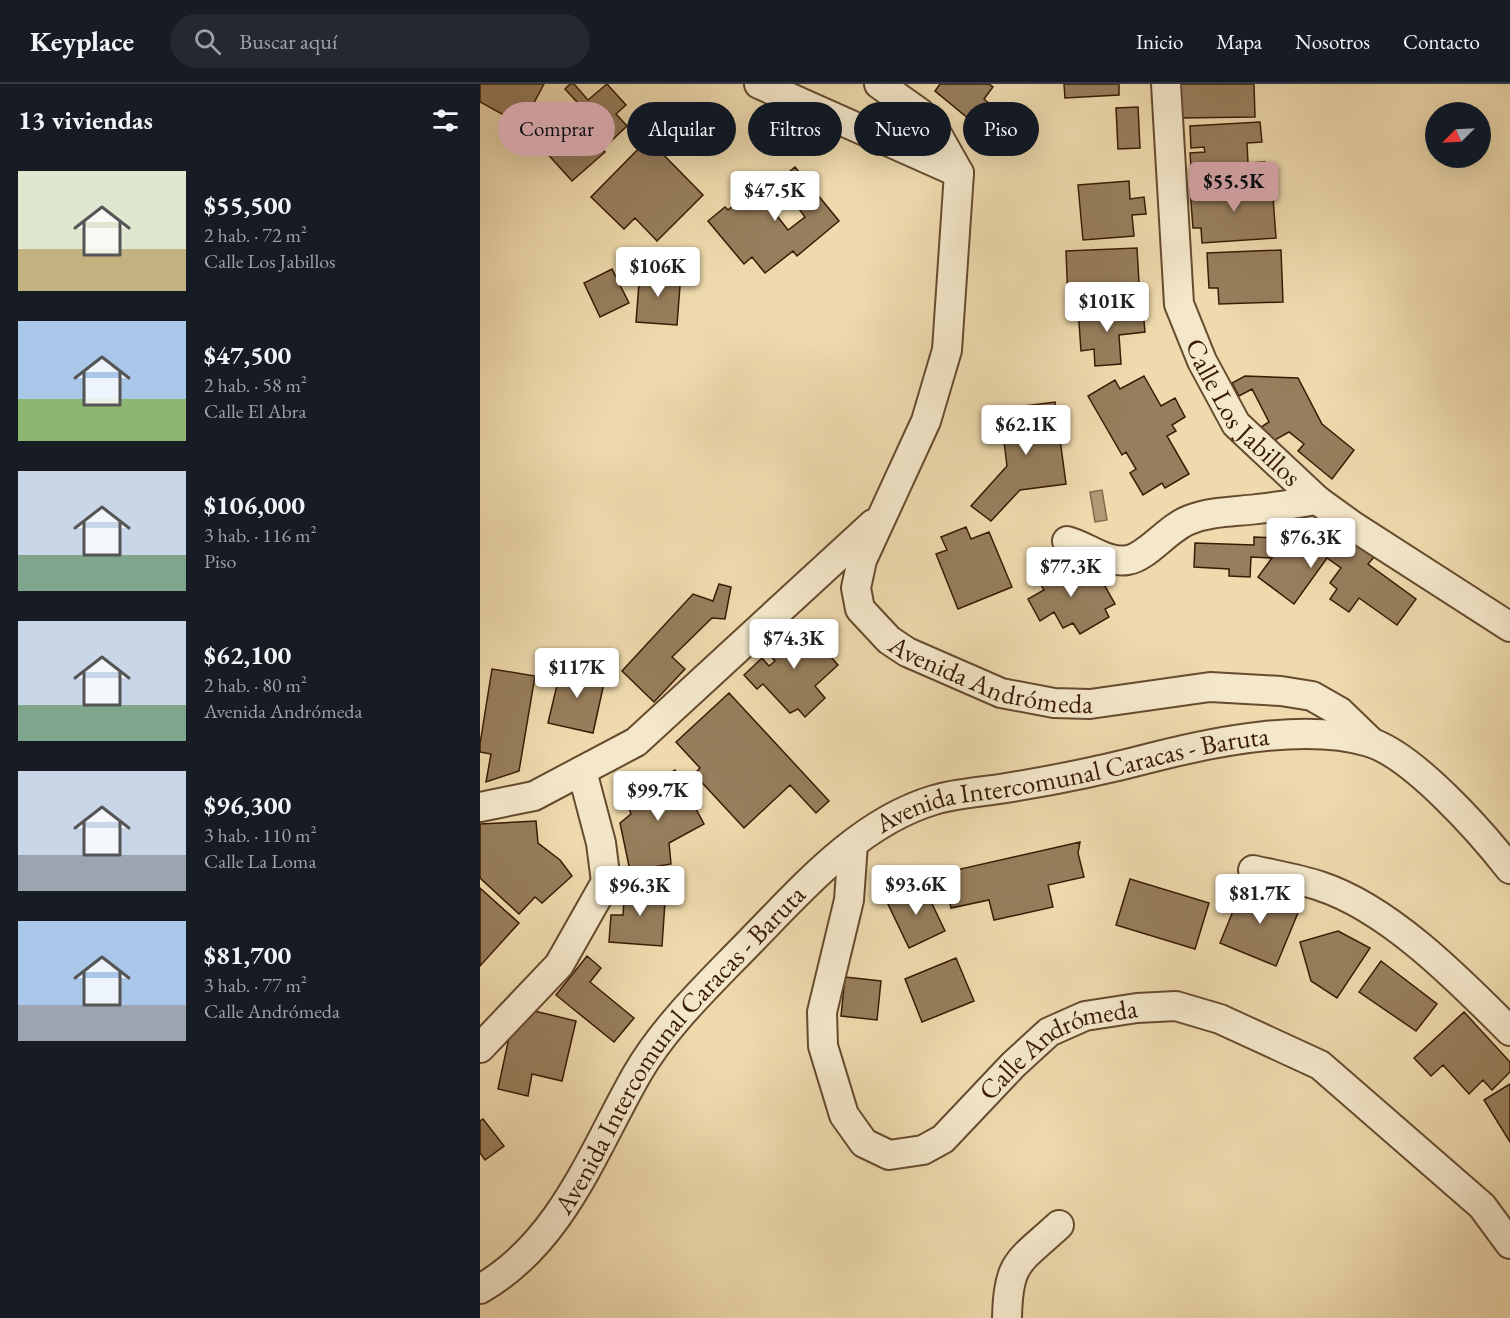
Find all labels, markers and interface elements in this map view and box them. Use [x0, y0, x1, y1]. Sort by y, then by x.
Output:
search box [170, 14, 590, 68]
text: Keyplace [30, 23, 134, 59]
icon: search [191, 25, 224, 58]
text: Buscar aquí [239, 27, 337, 56]
text: Inicio [1136, 28, 1183, 55]
text: Mapa [1216, 28, 1262, 55]
text: Nosotros [1295, 28, 1370, 55]
text: Contacto [1403, 28, 1480, 55]
chip: Comprar [498, 102, 615, 156]
chip: Alquilar [627, 102, 736, 156]
chip: Filtros [748, 102, 842, 156]
chip: Nuevo [854, 102, 951, 156]
chip: Piso [963, 102, 1039, 156]
north arrow [1425, 102, 1491, 168]
map controls [1425, 102, 1491, 168]
text: 13 viviendas [18, 103, 153, 137]
icon: filters [429, 104, 462, 137]
pin: $55.5K [1185, 162, 1283, 213]
text: $55.5K [1203, 168, 1265, 194]
pin: $47.5K [726, 171, 824, 222]
text: $47.5K [744, 177, 806, 203]
text: $55,500 [204, 188, 291, 222]
icon: home [66, 195, 138, 267]
text: 2 hab. · 72 m² [204, 222, 307, 248]
pin: $106K [616, 247, 700, 298]
text: Calle Los Jabillos [204, 248, 336, 274]
text: $106K [630, 253, 686, 279]
pin: $101K [1065, 282, 1149, 333]
text: $101K [1079, 288, 1135, 314]
street label: Calle Los Jabillos [1178, 333, 1309, 493]
text: $47,500 [204, 338, 291, 372]
icon: home [66, 345, 138, 417]
text: 2 hab. · 58 m² [204, 372, 307, 398]
text: Calle El Abra [204, 398, 306, 424]
pin: $62.1K [977, 405, 1075, 456]
text: $62.1K [995, 411, 1057, 437]
text: $106,000 [204, 488, 305, 522]
icon: home [66, 495, 138, 567]
pin: $76.3K [1262, 518, 1360, 569]
text: 3 hab. · 116 m² [204, 522, 317, 548]
text: $76.3K [1280, 524, 1342, 550]
pin: $77.3K [1022, 547, 1120, 598]
text: Piso [204, 548, 236, 574]
text: $77.3K [1040, 553, 1102, 579]
pin: $74.3K [745, 619, 843, 670]
text: $74.3K [763, 625, 825, 651]
street label: Avenida Andrómeda [881, 626, 1094, 721]
text: $62,100 [204, 638, 291, 672]
icon: home [66, 645, 138, 717]
pin: $117K [535, 648, 619, 699]
text: $117K [549, 654, 605, 680]
text: 2 hab. · 80 m² [204, 672, 307, 698]
text: Avenida Andrómeda [204, 698, 362, 724]
street label: Avenida Intercomunal Caracas - Baruta [867, 718, 1271, 841]
pin: $99.7K [609, 771, 707, 822]
text: $99.7K [627, 777, 689, 803]
text: $96,300 [204, 788, 291, 822]
icon: home [66, 795, 138, 867]
text: 3 hab. · 110 m² [204, 822, 317, 848]
text: Calle La Loma [204, 848, 316, 874]
pin: $93.6K [867, 865, 965, 916]
pin: $96.3K [591, 866, 689, 917]
text: $93.6K [885, 871, 947, 897]
text: $96.3K [609, 872, 671, 898]
pin: $81.7K [1211, 874, 1309, 925]
street label: Avenida Intercomunal Caracas - Baruta [545, 877, 813, 1221]
text: $81.7K [1229, 880, 1291, 906]
text: $81,700 [204, 938, 291, 972]
icon: home [66, 945, 138, 1017]
text: 3 hab. · 77 m² [204, 972, 307, 998]
street label: Calle Andrómeda [971, 990, 1140, 1108]
text: Calle Andrómeda [204, 998, 340, 1024]

